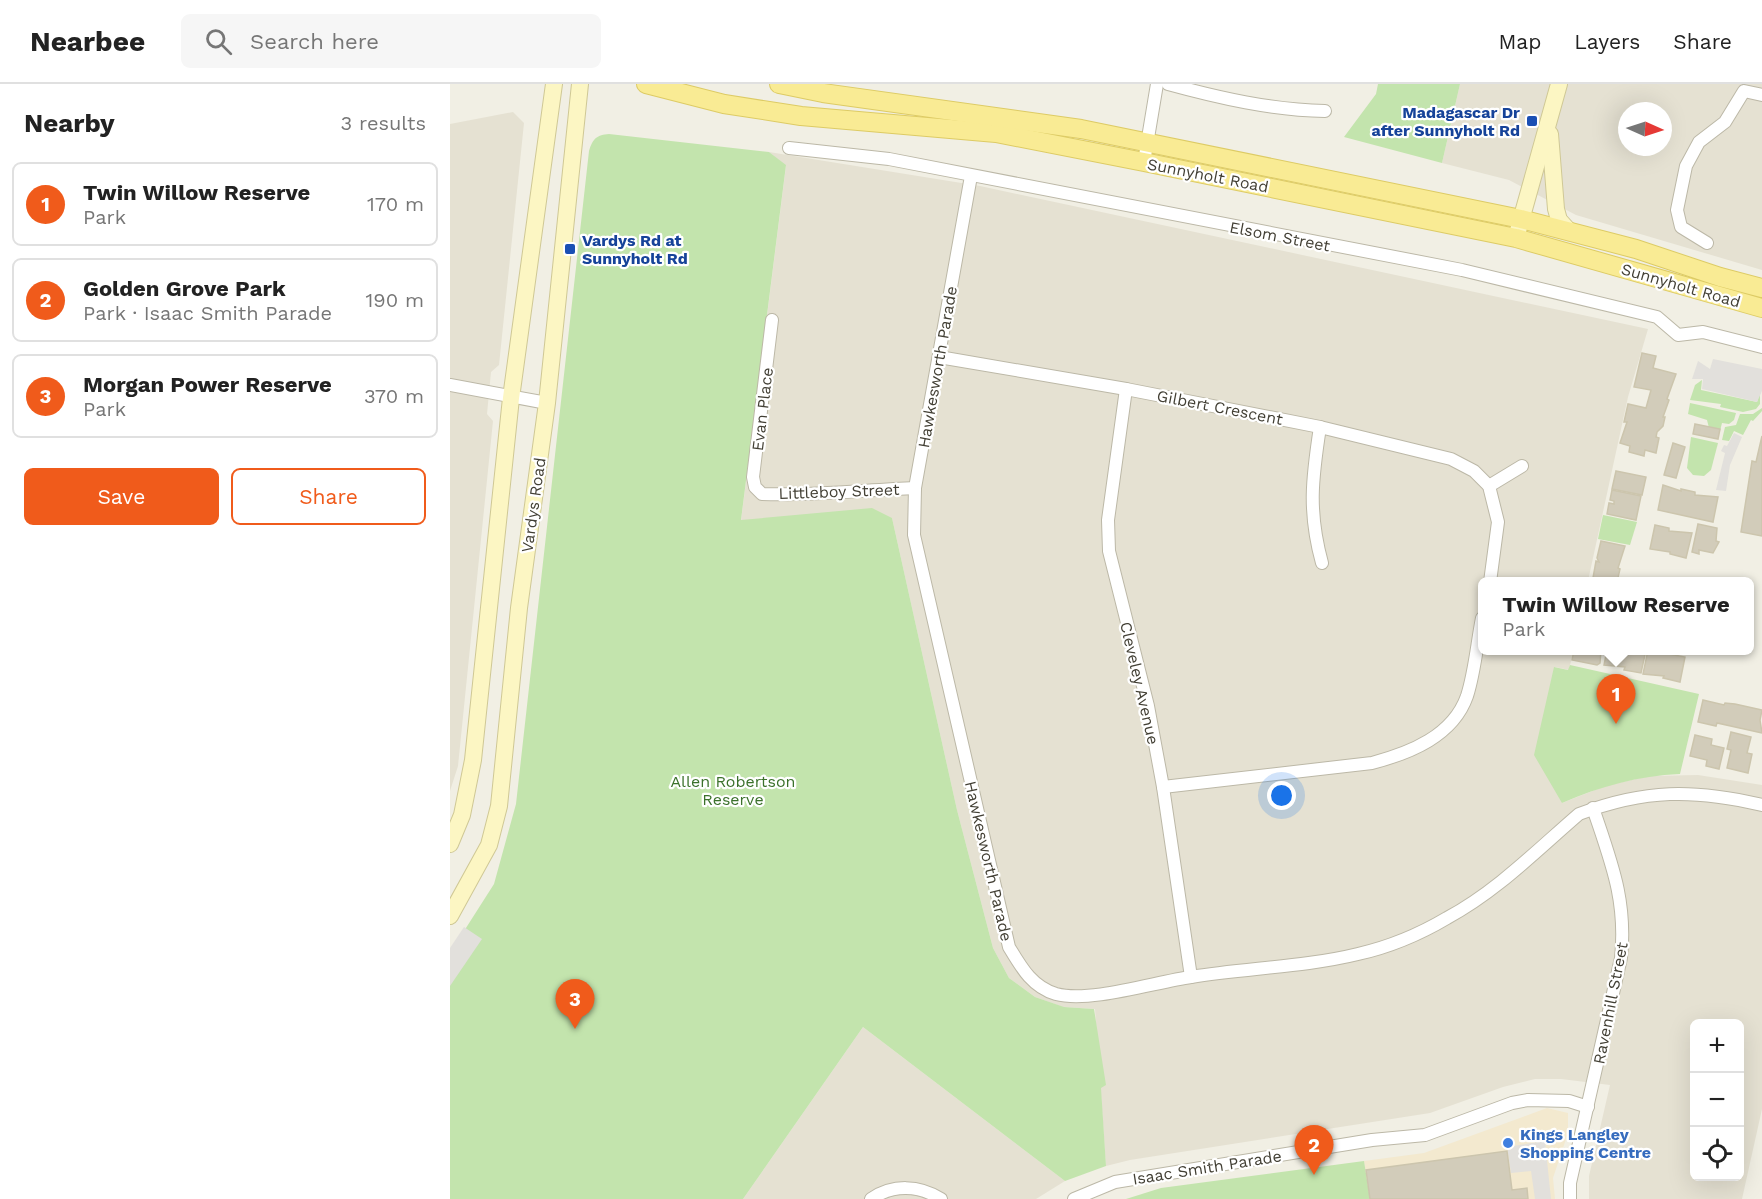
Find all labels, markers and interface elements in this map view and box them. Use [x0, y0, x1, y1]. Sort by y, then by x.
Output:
search box [181, 14, 601, 68]
text: Nearbee [30, 25, 145, 58]
icon: search [202, 25, 235, 58]
text: Search here [250, 29, 379, 54]
text: Map [1498, 29, 1541, 54]
text: Layers [1574, 29, 1640, 54]
text: Share [1673, 29, 1732, 54]
north arrow [1618, 102, 1672, 156]
place label: Madagascar Dr after Sunnyholt Rd [1372, 103, 1520, 140]
text: Nearby [24, 108, 115, 138]
text: 3 results [341, 111, 426, 135]
marker: Madagascar Dr after Sunnyholt Rd [1525, 114, 1539, 128]
street label: Sunnyholt Road [1146, 154, 1270, 197]
text: Twin Willow Reserve [83, 180, 310, 205]
text: 1 [41, 192, 50, 216]
text: 170 m [367, 192, 424, 216]
text: Park [83, 205, 126, 229]
street label: Elsom Street [1228, 217, 1332, 256]
place label: Vardys Rd at Sunnyholt Rd [582, 231, 688, 268]
marker: Vardys Rd at Sunnyholt Rd [563, 242, 577, 256]
street label: Sunnyholt Road [1619, 259, 1743, 312]
text: Golden Grove Park [83, 276, 286, 301]
street label: Hawkesworth Parade [914, 285, 961, 450]
text: 2 [40, 288, 51, 312]
text: 190 m [366, 288, 424, 312]
text: Park · Isaac Smith Parade [83, 301, 332, 325]
street label: Evan Place [748, 366, 777, 452]
text: Morgan Power Reserve [83, 372, 332, 397]
text: 3 [40, 384, 51, 408]
text: 370 m [364, 384, 424, 408]
street label: Gilbert Crescent [1155, 386, 1285, 429]
text: Park [83, 397, 126, 421]
street label: Vardys Road [517, 456, 550, 554]
button: Save [24, 468, 219, 525]
button: Share [231, 468, 426, 525]
street label: Littleboy Street [778, 480, 900, 503]
popup [1478, 577, 1754, 655]
text: Twin Willow Reserve [1502, 592, 1730, 617]
text: Park [1502, 617, 1545, 641]
street label: Cleveley Avenue [1116, 620, 1163, 746]
pin: 1 [1596, 674, 1636, 724]
park label: Allen Robertson Reserve [671, 772, 795, 809]
street label: Hawkesworth Parade [961, 779, 1016, 943]
your location [1267, 781, 1296, 810]
street label: Ravenhill Street [1589, 940, 1632, 1066]
pin: 3 [556, 980, 594, 1029]
map controls [1690, 1019, 1744, 1181]
button: + [1690, 1019, 1744, 1073]
button: − [1690, 1073, 1744, 1127]
place label: Kings Langley Shopping Centre [1520, 1125, 1651, 1162]
pin: 2 [1294, 1126, 1334, 1175]
button: locate [1690, 1127, 1744, 1181]
marker: Kings Langley Shopping Centre [1501, 1136, 1515, 1150]
street label: Isaac Smith Parade [1131, 1146, 1283, 1189]

